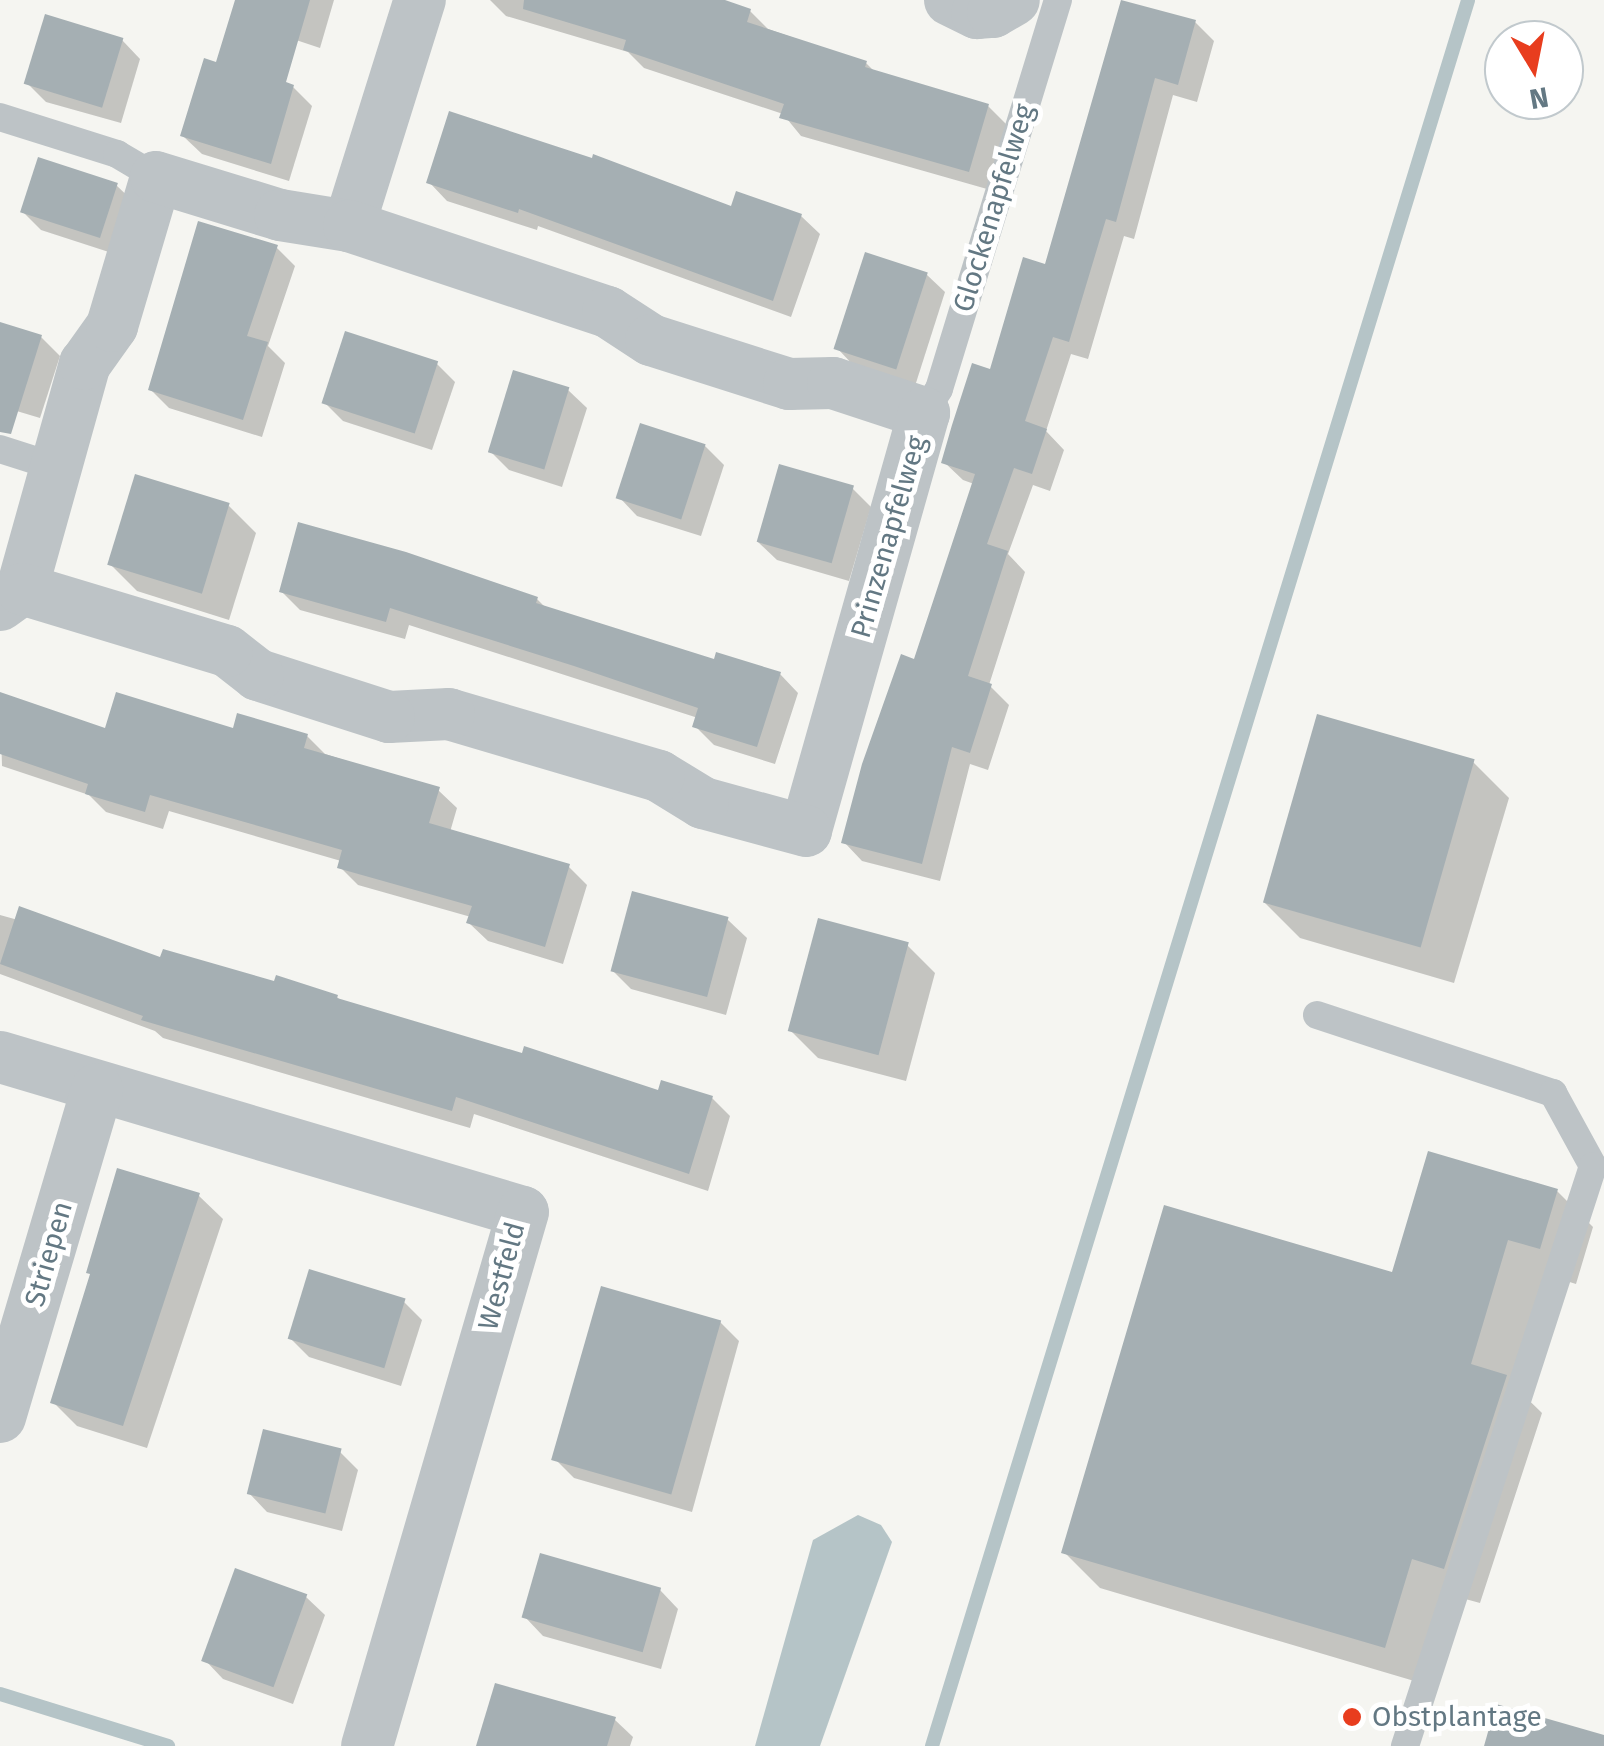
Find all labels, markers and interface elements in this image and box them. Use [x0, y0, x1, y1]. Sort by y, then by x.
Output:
north arrow [1484, 20, 1584, 120]
text: N [1527, 80, 1551, 116]
street label: Glockenapfelweg [946, 100, 1042, 316]
street label: Prinzenapfelweg [844, 432, 934, 642]
street label: Striepen [18, 1198, 80, 1310]
street label: Westfeld [471, 1218, 533, 1334]
place label: Obstplantage [1372, 1700, 1542, 1734]
marker: Obstplantage [1341, 1706, 1363, 1728]

